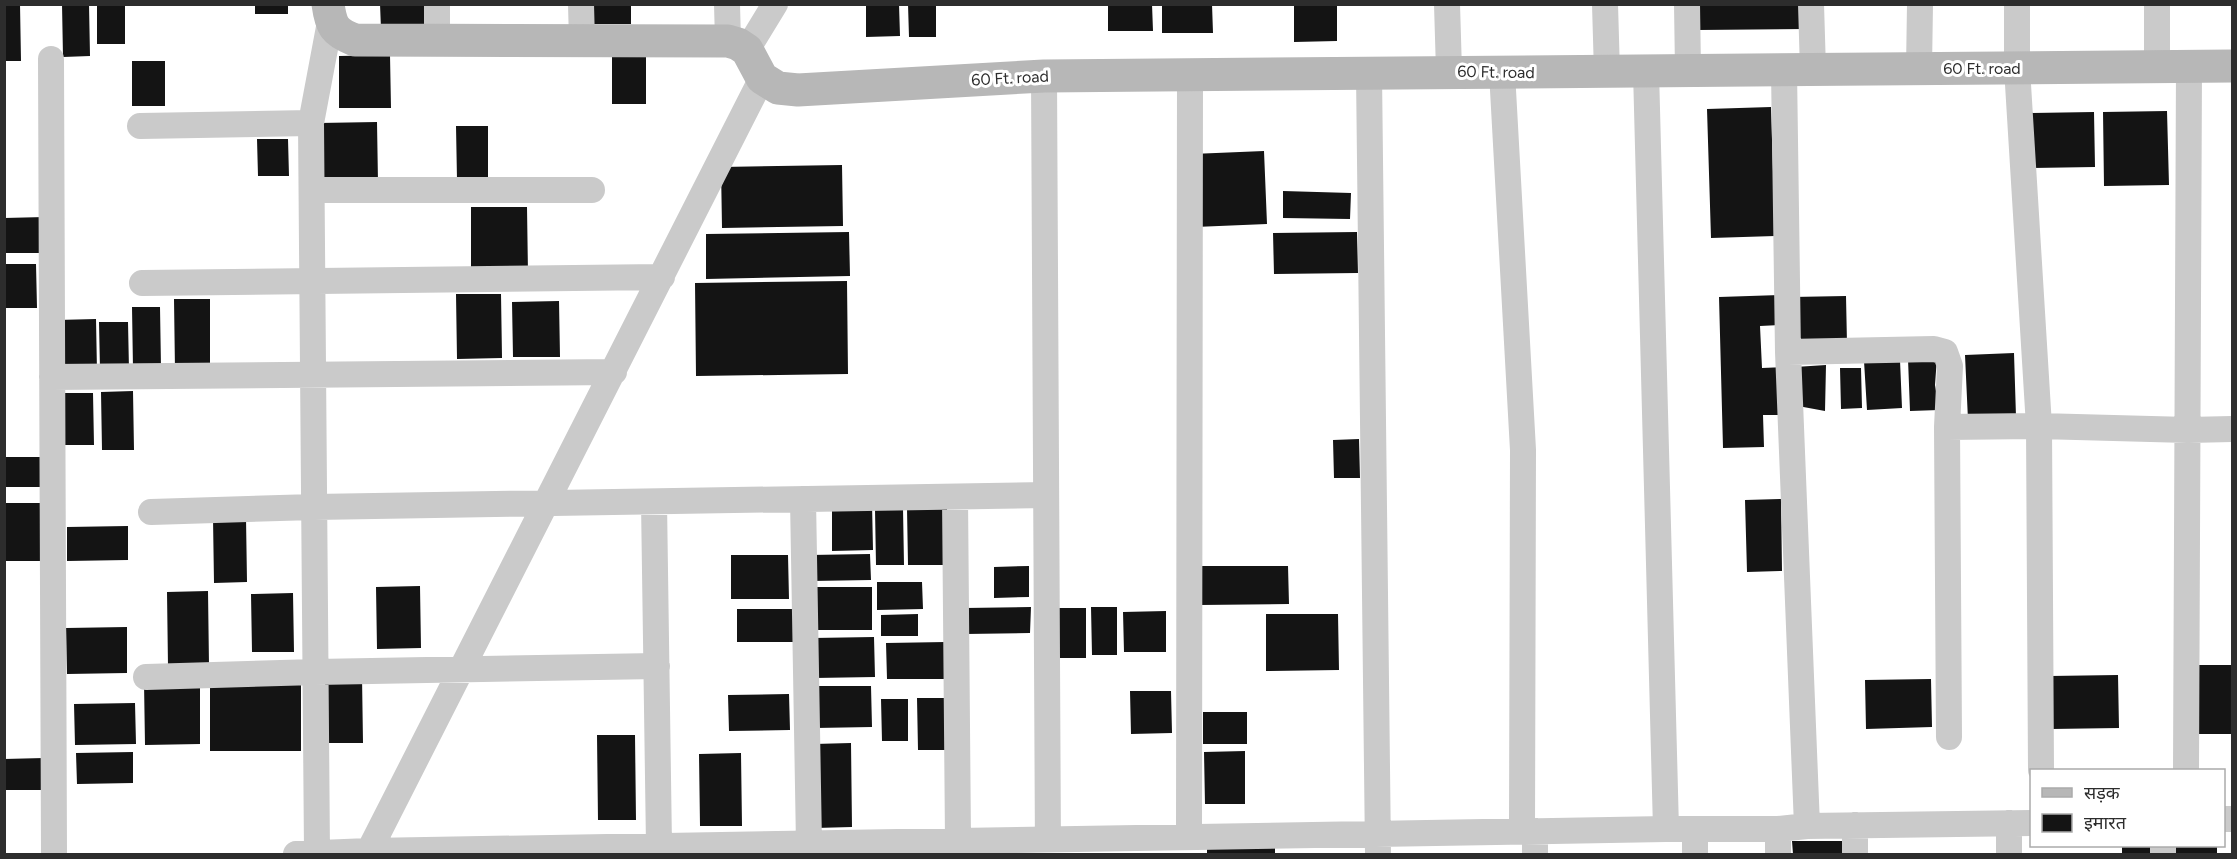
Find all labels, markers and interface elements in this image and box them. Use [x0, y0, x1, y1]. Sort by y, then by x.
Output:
street label: 60 Ft. road [1943, 59, 2021, 78]
street label: 60 Ft. road [1457, 62, 1535, 82]
street label: 60 Ft. road [971, 66, 1049, 90]
legend [2030, 769, 2225, 847]
text: सड़क [2084, 782, 2121, 804]
text: इमारत [2084, 812, 2127, 834]

